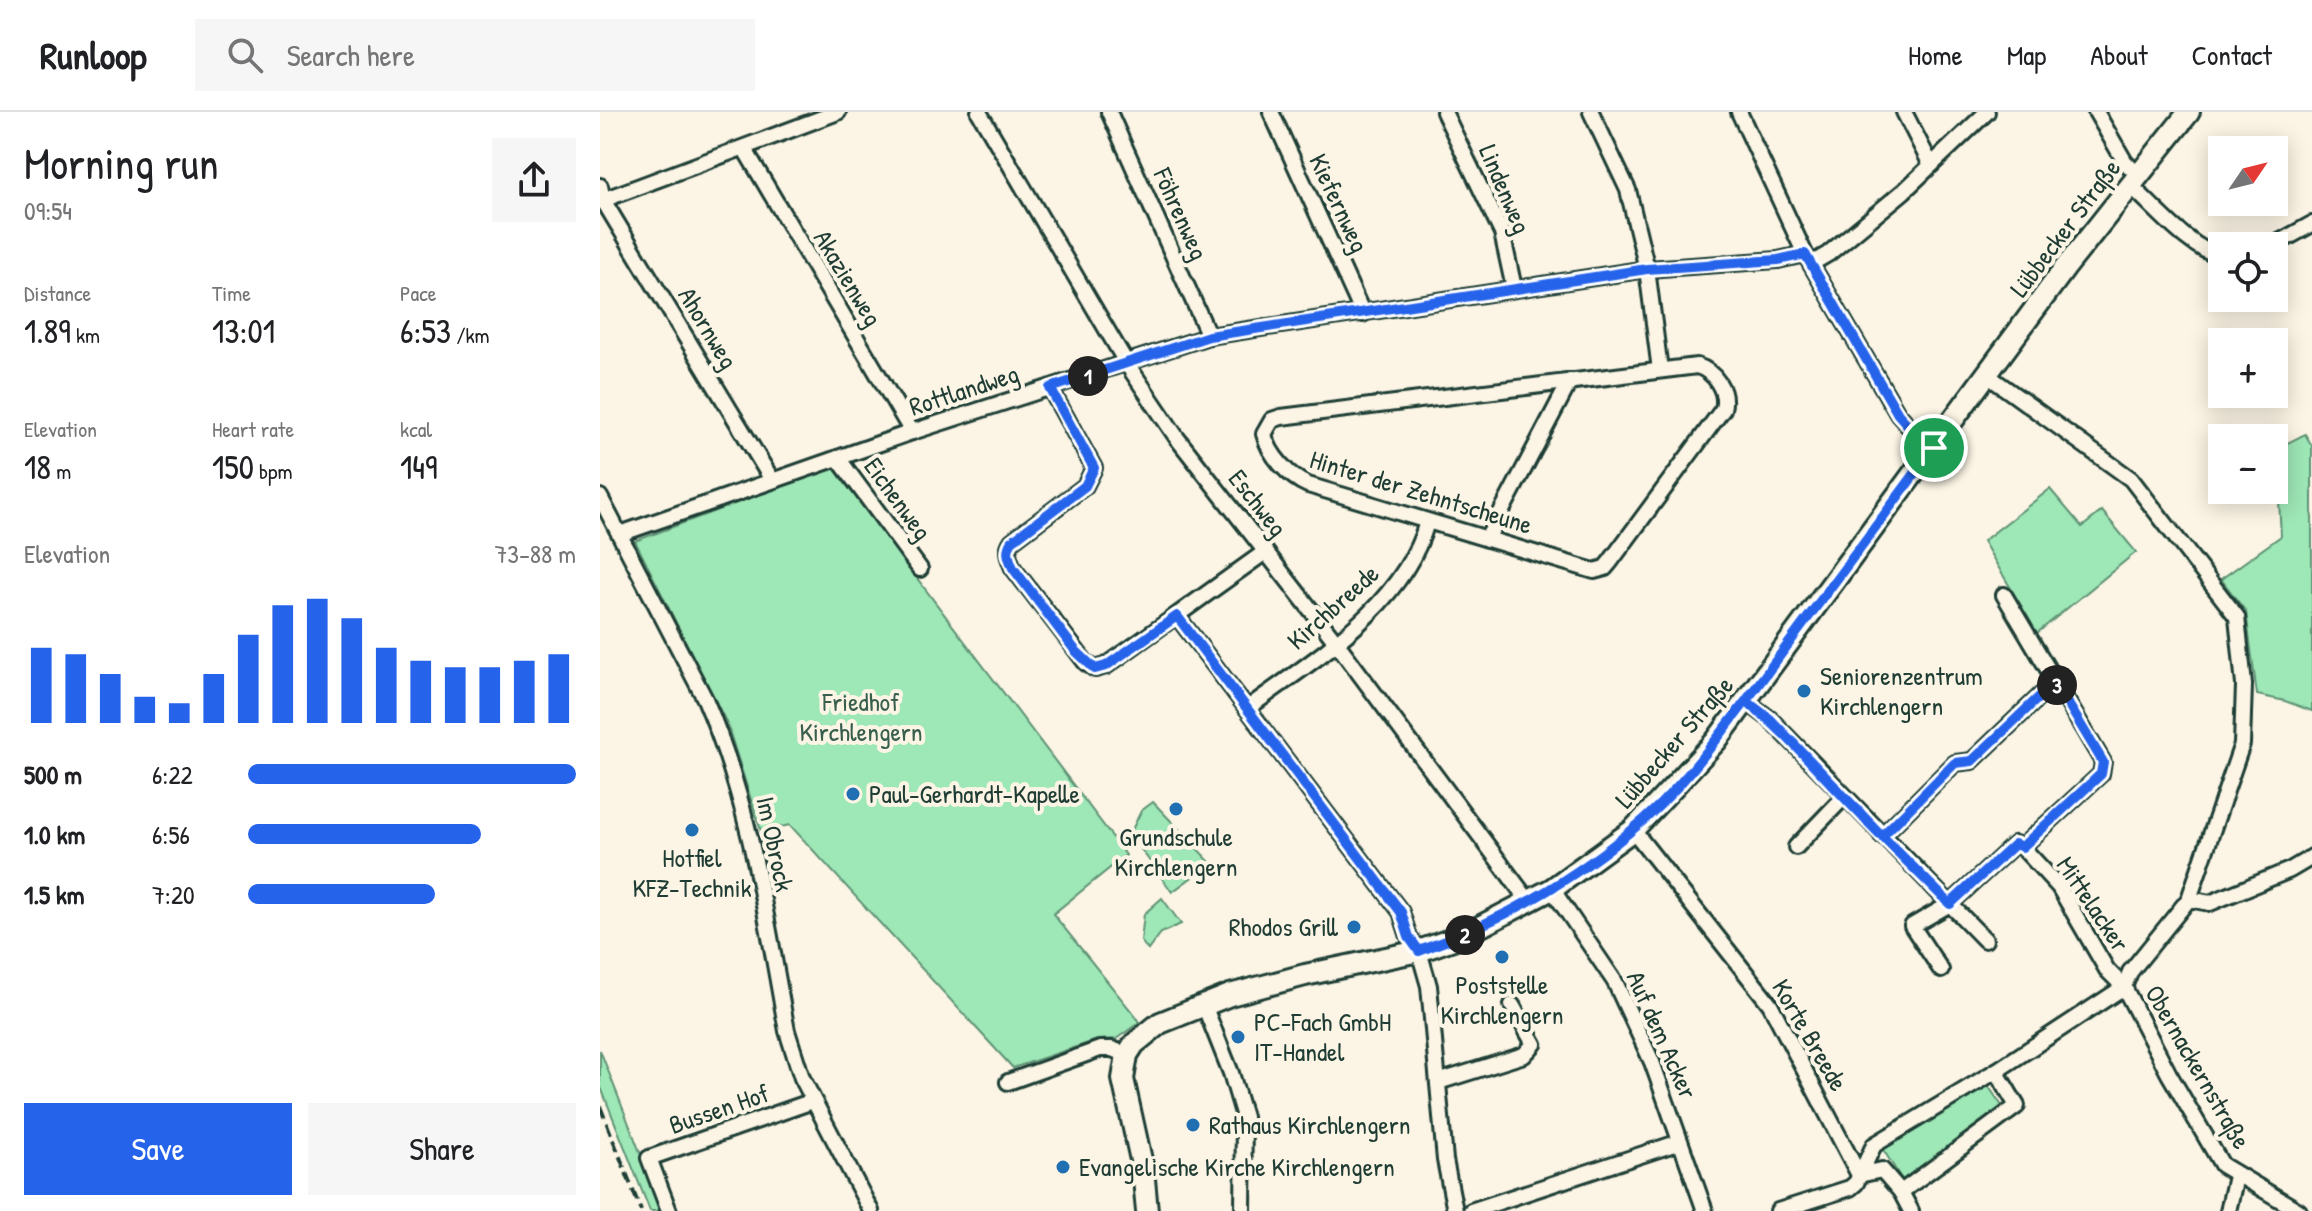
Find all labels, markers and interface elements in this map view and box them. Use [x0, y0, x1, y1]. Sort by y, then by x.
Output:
search box [195, 19, 755, 91]
text: Runloop [40, 29, 147, 81]
icon: search [223, 33, 267, 77]
text: Search here [287, 35, 415, 75]
text: Home [1908, 36, 1963, 74]
text: Map [2007, 36, 2046, 74]
text: About [2090, 36, 2148, 74]
text: Contact [2192, 36, 2272, 74]
text: Morning run [24, 133, 219, 193]
north arrow [2208, 136, 2288, 216]
map controls [2208, 136, 2288, 504]
button: share [492, 138, 576, 222]
street label: Lindenweg [1471, 139, 1540, 239]
street label: Kiefernweg [1301, 148, 1378, 258]
street label: Lübbecker Straße [2001, 152, 2128, 304]
street label: Föhrenweg [1145, 161, 1217, 265]
text: 09:54 [24, 193, 72, 228]
street label: Akazienweg [806, 223, 891, 332]
button: locate [2208, 232, 2288, 312]
text: Distance [24, 278, 91, 308]
text: Time [212, 278, 251, 308]
text: Pace [400, 278, 437, 308]
street label: Ahornweg [670, 280, 747, 375]
text: 1.89 [24, 308, 71, 354]
text: 13:01 [212, 308, 275, 354]
text: 6:53 [400, 308, 451, 354]
text: km [71, 320, 100, 350]
text: /km [451, 320, 490, 350]
button: + [2208, 328, 2288, 408]
street label: Rottlandweg [905, 355, 1023, 424]
pin: 1 [1068, 356, 1108, 396]
text: 1 [1084, 361, 1092, 391]
text: Elevation [24, 414, 97, 444]
text: Heart rate [212, 414, 294, 444]
text: kcal [400, 414, 432, 444]
pin [1900, 414, 1968, 482]
button: − [2208, 424, 2288, 504]
icon: arrive [1912, 426, 1956, 470]
street label: Hinter der Zehntscheune [1306, 441, 1536, 542]
text: 18 [24, 444, 51, 490]
text: 150 [212, 444, 254, 490]
text: 149 [400, 444, 438, 490]
street label: Eichenweg [857, 450, 940, 547]
text: m [51, 456, 71, 486]
text: bpm [254, 456, 292, 486]
street label: Eschweg [1221, 462, 1296, 544]
text: Elevation [24, 536, 110, 571]
text: 73–88 m [494, 536, 576, 571]
street label: Kirchbreede [1279, 556, 1386, 657]
place label: Seniorenzentrum Kirchlengern [1820, 658, 1983, 723]
pin: 3 [2037, 665, 2077, 705]
street label: Lübbecker Straße [1607, 668, 1741, 815]
text: 3 [2052, 670, 2062, 700]
marker: Seniorenzentrum Kirchlengern [1795, 682, 1813, 700]
park label: Friedhof Kirchlengern [799, 684, 923, 749]
text: 500 m [24, 757, 82, 792]
text: 6:22 [152, 757, 193, 792]
place label: Paul-Gerhardt-Kapelle [869, 776, 1080, 811]
marker: Paul-Gerhardt-Kapelle [844, 785, 862, 803]
street label: Im Obrock [748, 793, 803, 895]
marker: Grundschule Kirchlengern [1167, 800, 1185, 818]
text: 1.0 km [24, 817, 85, 852]
text: 6:56 [152, 817, 190, 852]
place label: Grundschule Kirchlengern [1114, 819, 1238, 884]
marker: Hotfiel KFZ-Technik [683, 821, 701, 839]
place label: Hotfiel KFZ-Technik [633, 840, 752, 905]
street label: Mittelacker [2049, 849, 2138, 958]
text: 1.5 km [24, 877, 84, 912]
text: 7:20 [152, 877, 195, 912]
place label: Rhodos Grill [1229, 909, 1339, 944]
pin: 2 [1445, 915, 1485, 955]
marker: Rhodos Grill [1345, 918, 1363, 936]
text: 2 [1460, 920, 1470, 950]
marker: Poststelle Kirchlengern [1493, 948, 1511, 966]
street label: Auf dem Acker [1619, 965, 1706, 1104]
place label: Poststelle Kirchlengern [1440, 967, 1564, 1032]
street label: Korte Breede [1764, 972, 1857, 1097]
street label: Obernackernstraße [2137, 978, 2260, 1155]
place label: PC-Fach GmbH IT-Handel [1254, 1004, 1391, 1069]
marker: PC-Fach GmbH IT-Handel [1229, 1028, 1247, 1046]
street label: Bussen Hof [664, 1075, 774, 1142]
button: Save [24, 1103, 292, 1195]
button: Share [308, 1103, 576, 1195]
place label: Rathaus Kirchlengern [1209, 1107, 1411, 1142]
marker: Rathaus Kirchlengern [1184, 1116, 1202, 1134]
place label: Evangelische Kirche Kirchlengern [1079, 1149, 1395, 1184]
marker: Evangelische Kirche Kirchlengern [1054, 1158, 1072, 1176]

